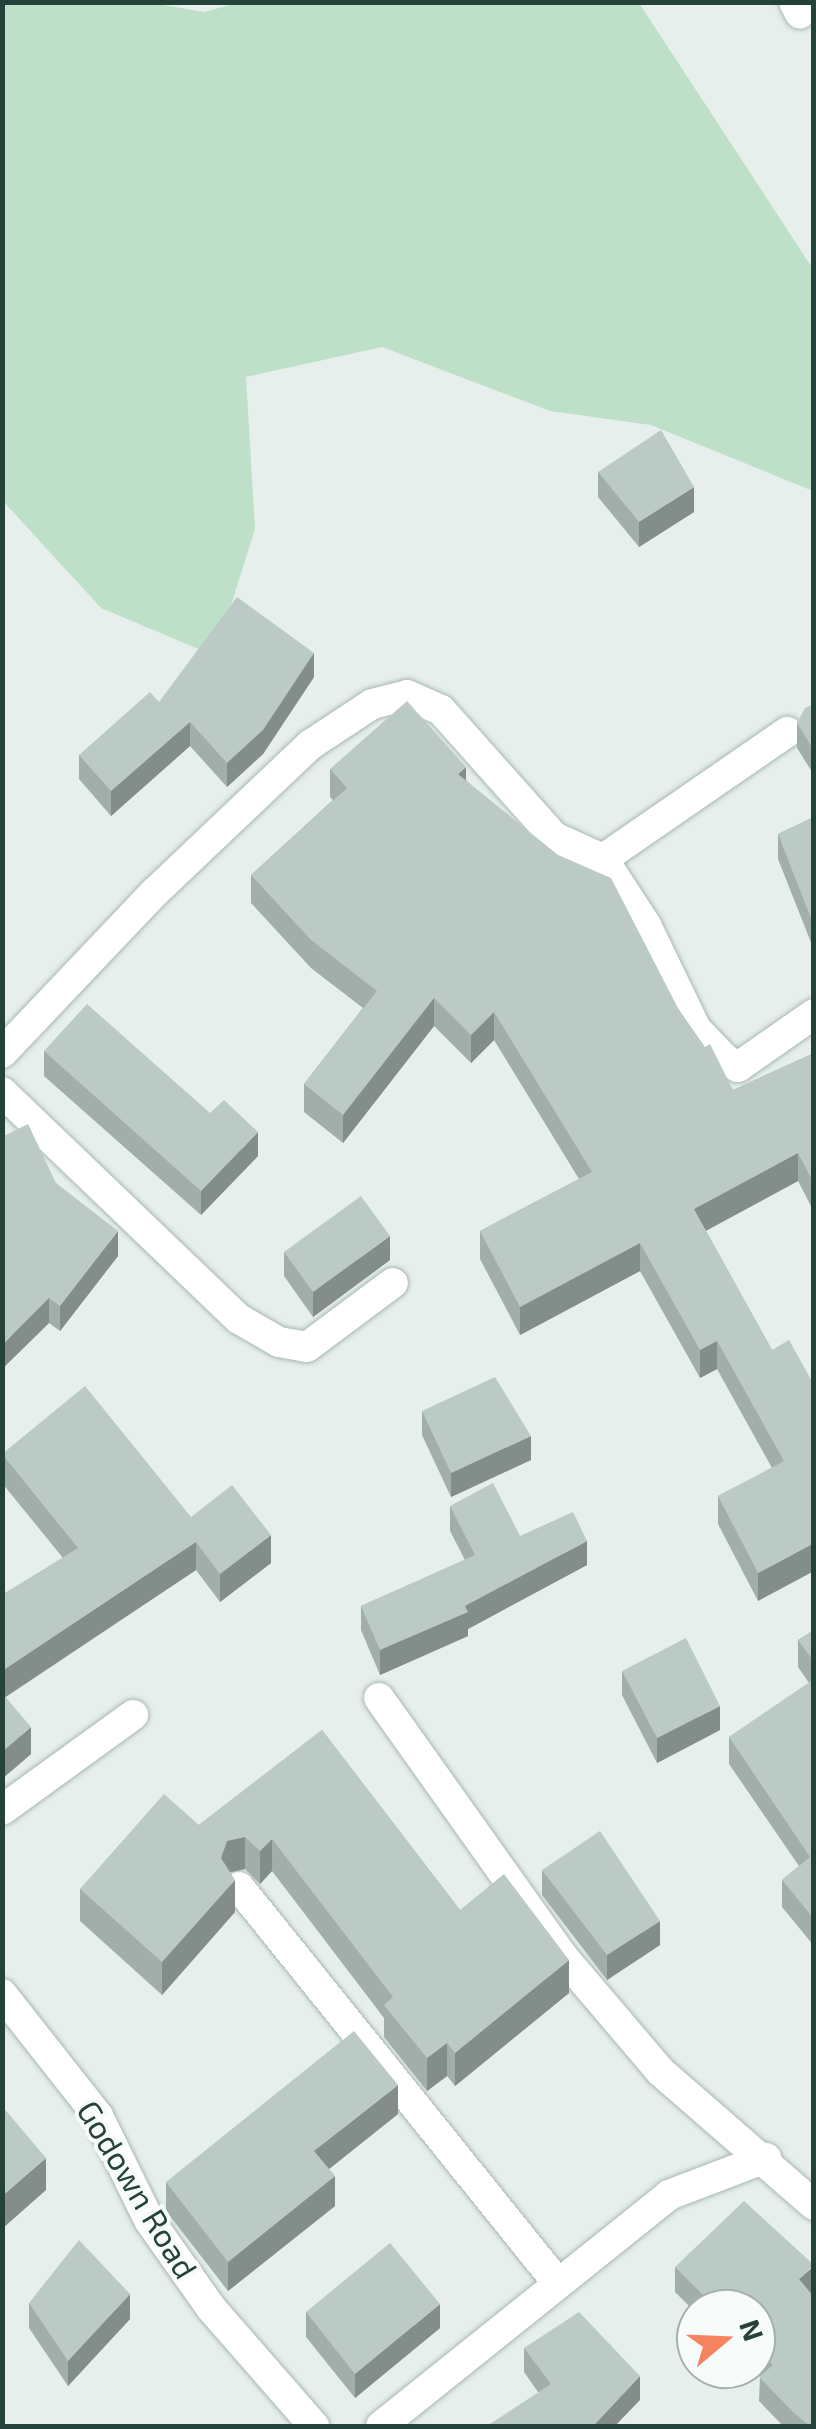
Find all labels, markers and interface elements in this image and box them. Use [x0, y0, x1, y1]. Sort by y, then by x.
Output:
street label: Godown Road [70, 2093, 206, 2285]
north arrow [676, 2289, 776, 2389]
text: N [733, 2315, 772, 2345]

